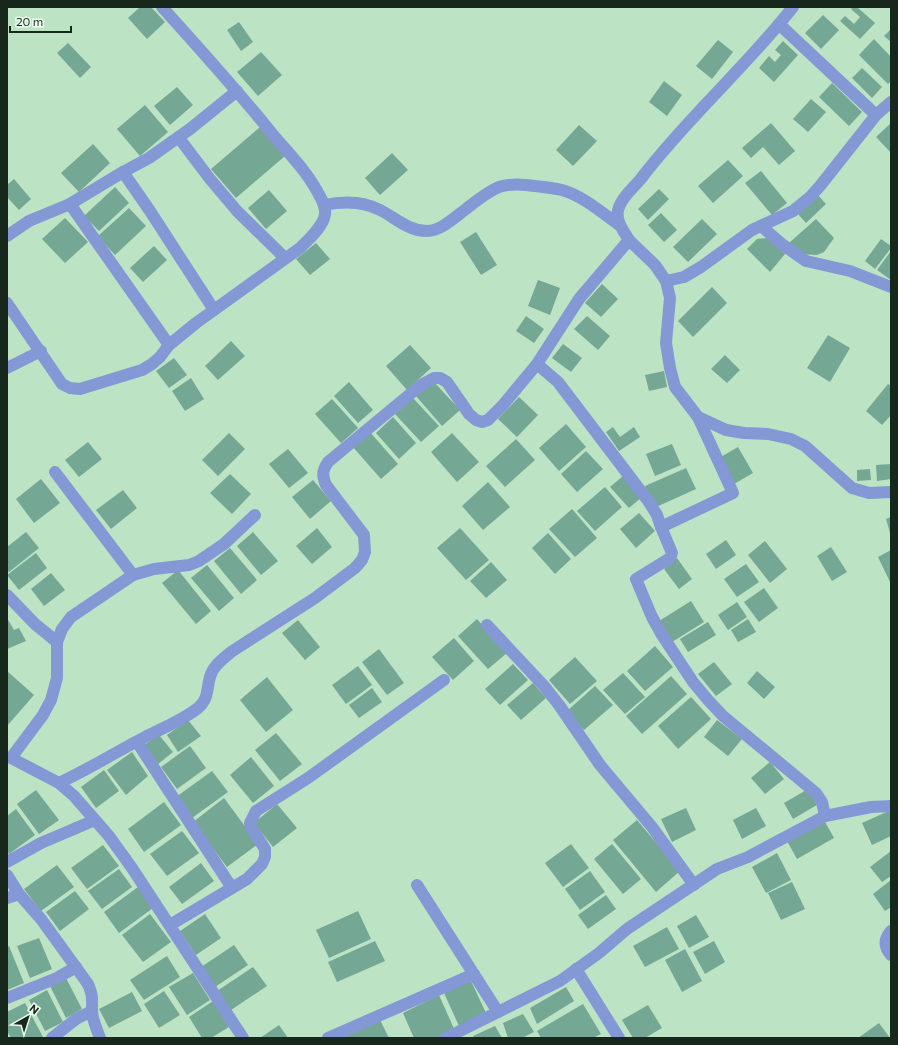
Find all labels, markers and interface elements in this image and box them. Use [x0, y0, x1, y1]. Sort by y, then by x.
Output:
scale bar [10, 8, 71, 34]
text: 20 m [16, 14, 43, 28]
north arrow [8, 997, 48, 1037]
text: N [27, 1001, 42, 1016]

